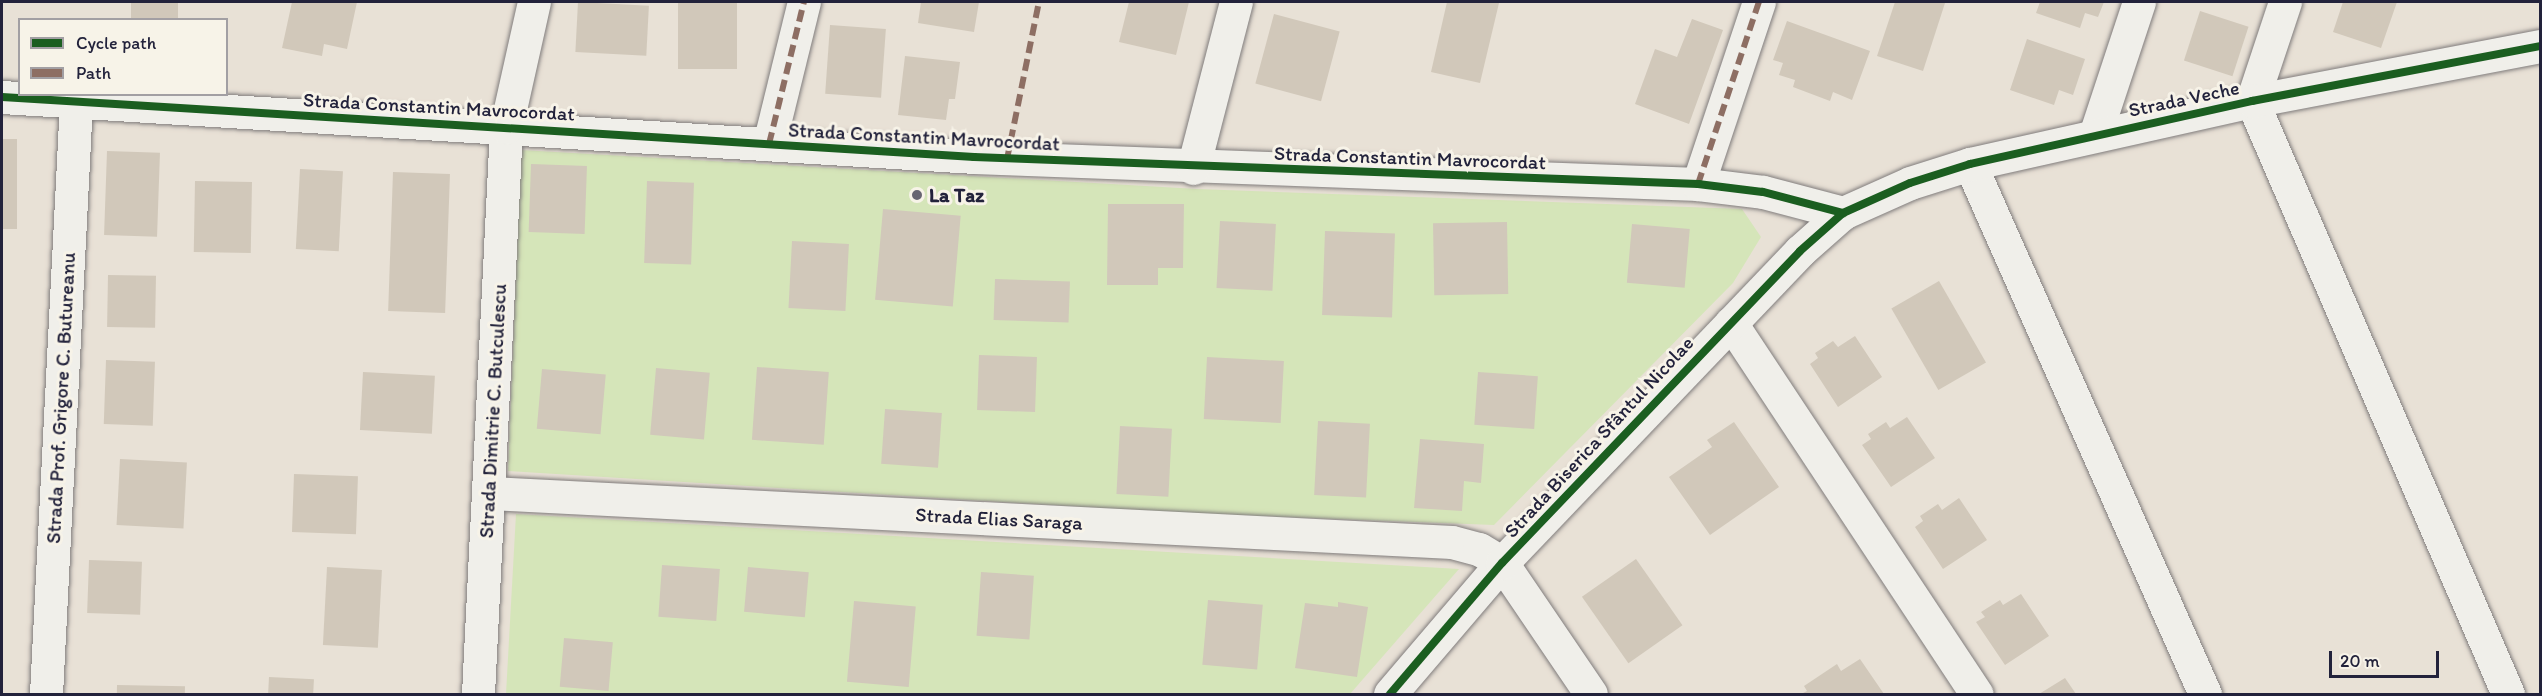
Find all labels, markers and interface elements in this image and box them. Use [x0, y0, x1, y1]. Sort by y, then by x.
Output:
legend [18, 18, 228, 96]
text: Cycle path [76, 32, 156, 54]
text: Path [76, 62, 111, 84]
street label: Strada Veche [2127, 76, 2241, 122]
street label: Strada Constantin Mavrocordat [303, 88, 575, 126]
street label: Strada Constantin Mavrocordat [788, 118, 1060, 156]
street label: Strada Constantin Mavrocordat [1274, 141, 1546, 175]
place label: La Taz [929, 183, 983, 207]
marker: La Taz [910, 188, 924, 202]
street label: Strada Prof. Grigore C. Butureanu [41, 251, 81, 545]
street label: Strada Dimitrie C. Butculescu [474, 283, 512, 539]
street label: Strada Biserica Sfântul Nicolae [1499, 331, 1699, 543]
street label: Strada Elias Saraga [915, 503, 1083, 535]
scale bar [2332, 639, 2442, 677]
text: 20 m [2340, 650, 2380, 672]

